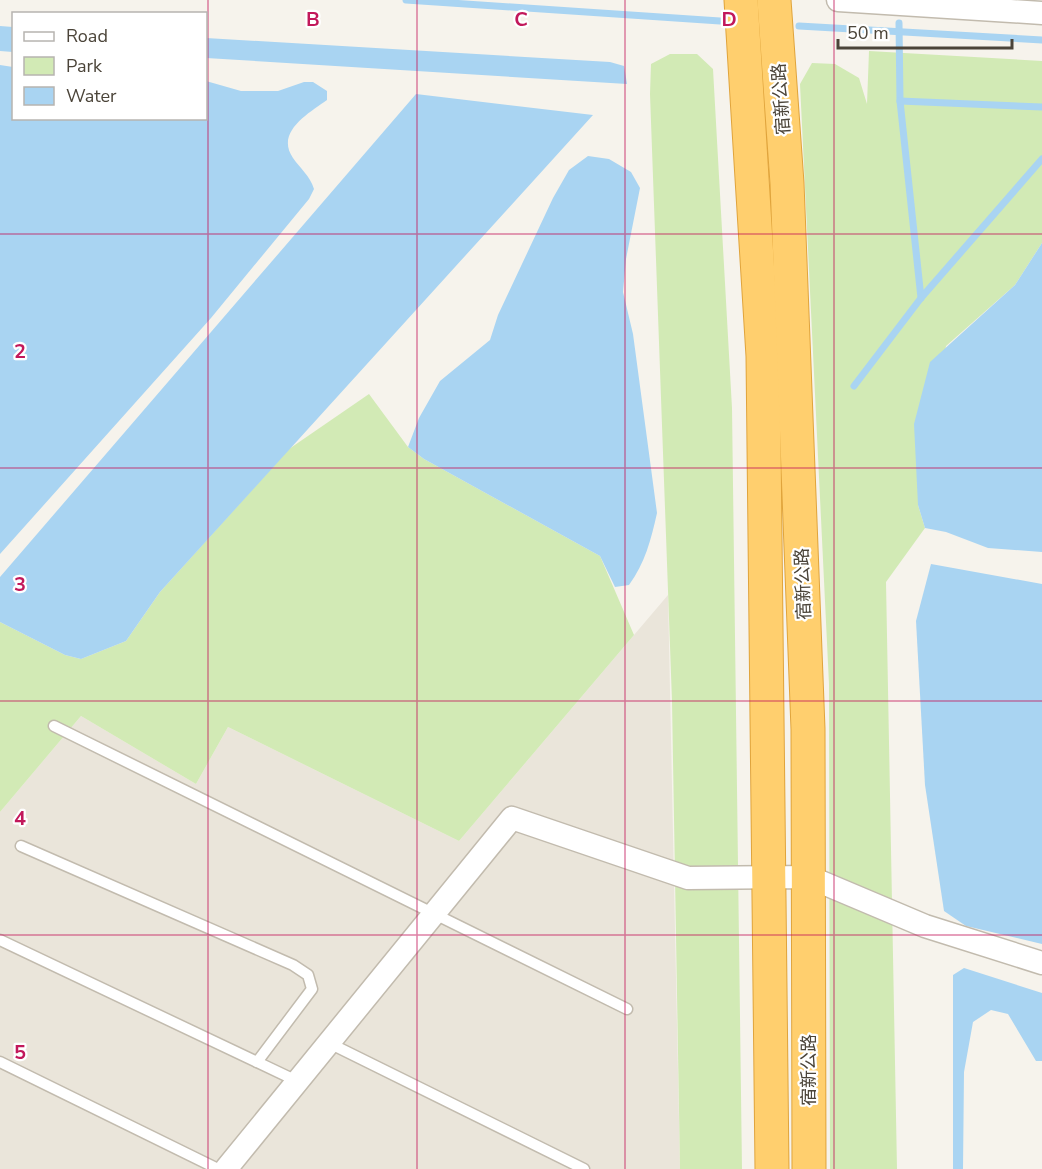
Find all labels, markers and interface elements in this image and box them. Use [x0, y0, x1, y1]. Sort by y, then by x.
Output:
text: B [306, 6, 320, 33]
text: C [514, 6, 528, 33]
text: D [721, 6, 737, 33]
legend [12, 12, 207, 120]
scale bar [838, 12, 1012, 50]
text: 50 m [847, 21, 889, 45]
text: Road [66, 24, 108, 48]
text: Park [66, 54, 103, 78]
street label: 宿新公路 [767, 62, 795, 136]
text: Water [66, 84, 117, 108]
text: 2 [14, 338, 26, 365]
street label: 宿新公路 [790, 548, 816, 620]
text: 3 [14, 571, 26, 598]
text: 4 [14, 805, 26, 832]
street label: 宿新公路 [797, 1034, 821, 1106]
text: 5 [14, 1039, 26, 1066]

